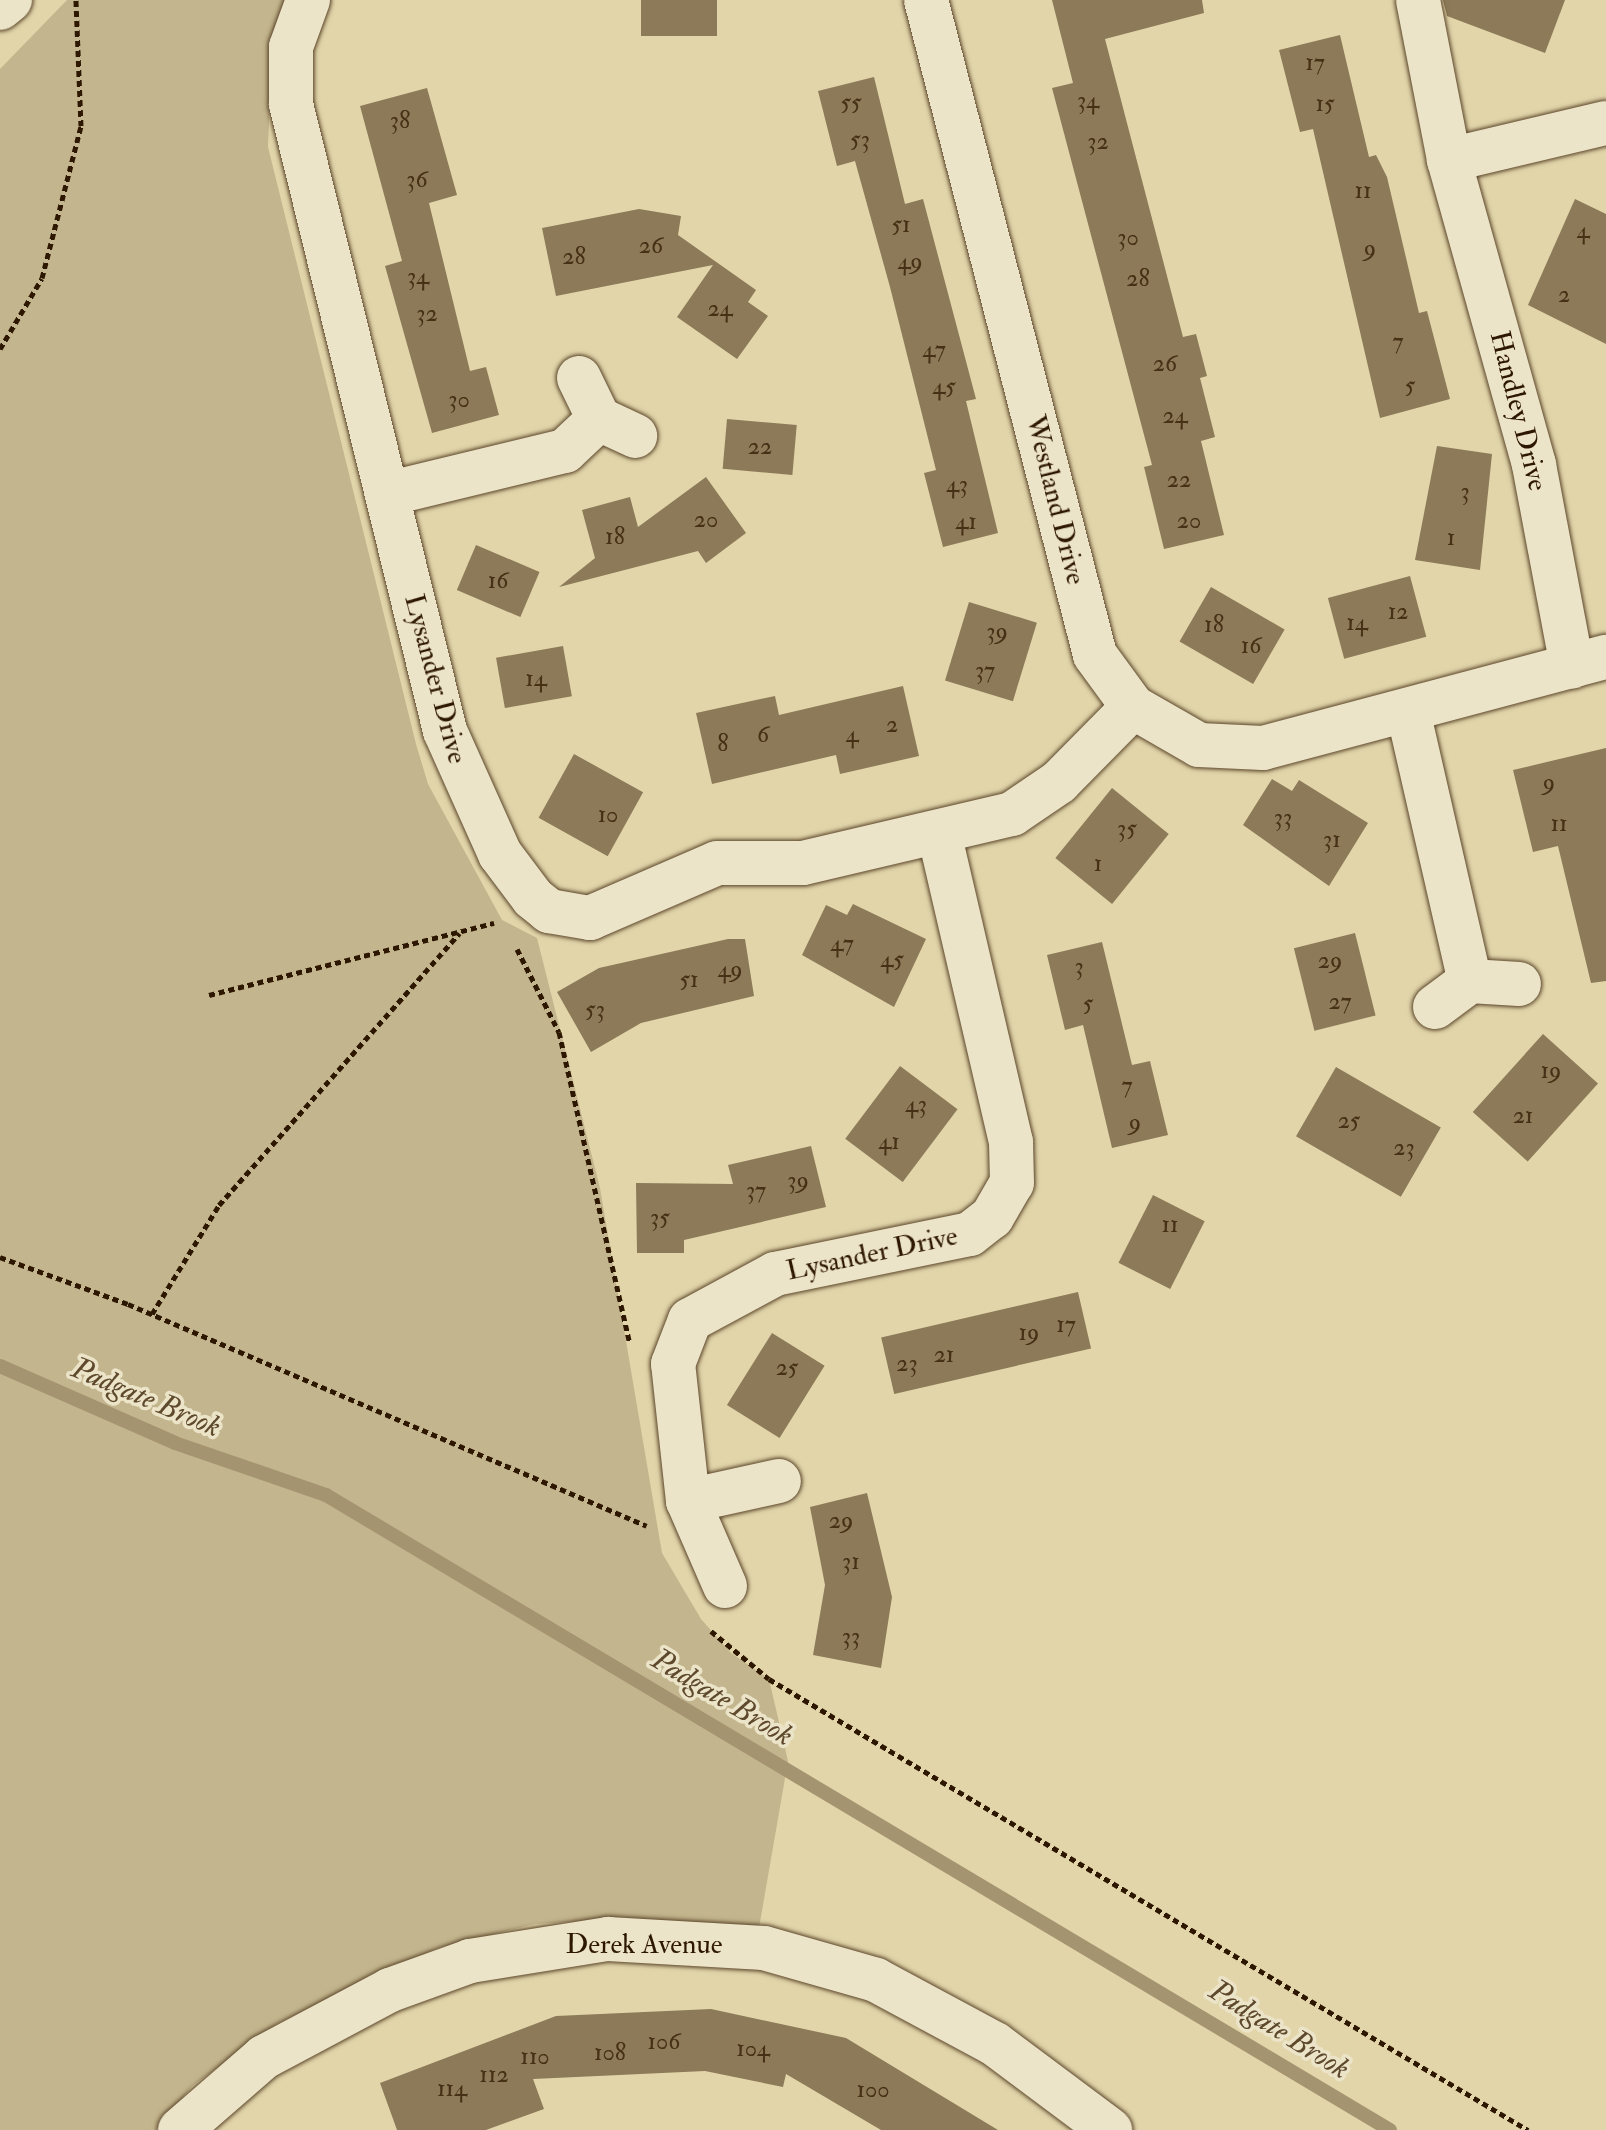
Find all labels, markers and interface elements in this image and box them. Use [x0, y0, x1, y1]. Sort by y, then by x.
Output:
house number: 17 [1305, 49, 1325, 77]
house number: 34 [1077, 87, 1099, 115]
house number: 55 [840, 89, 862, 117]
house number: 15 [1315, 90, 1335, 118]
house number: 38 [390, 107, 410, 135]
house number: 53 [850, 126, 870, 154]
house number: 32 [1087, 128, 1109, 156]
house number: 36 [406, 166, 428, 194]
house number: 11 [1354, 177, 1372, 205]
house number: 51 [891, 211, 911, 239]
house number: 4 [1577, 217, 1589, 245]
house number: 30 [1117, 224, 1139, 252]
house number: 26 [639, 232, 663, 260]
house number: 9 [1364, 235, 1376, 263]
house number: 28 [562, 243, 586, 271]
house number: 49 [897, 248, 923, 276]
house number: 34 [407, 263, 429, 291]
house number: 28 [1126, 265, 1150, 293]
house number: 2 [1558, 281, 1570, 309]
house number: 24 [707, 295, 733, 323]
house number: 32 [416, 300, 438, 328]
house number: 7 [1392, 328, 1404, 356]
street label: Handley Drive [1482, 328, 1554, 494]
house number: 47 [922, 336, 946, 364]
house number: 26 [1153, 350, 1177, 378]
house number: 5 [1405, 372, 1415, 400]
house number: 45 [932, 373, 956, 401]
house number: 30 [448, 386, 470, 414]
house number: 24 [1162, 402, 1188, 430]
street label: Westland Drive [1018, 412, 1092, 588]
house number: 22 [748, 433, 772, 461]
house number: 22 [1167, 466, 1191, 494]
house number: 43 [946, 471, 968, 499]
house number: 3 [1460, 478, 1470, 506]
house number: 20 [694, 506, 718, 534]
house number: 20 [1177, 507, 1201, 535]
house number: 41 [955, 508, 977, 536]
house number: 18 [605, 523, 625, 551]
house number: 1 [1447, 524, 1455, 552]
house number: 16 [488, 567, 508, 595]
street label: Lysander Drive [396, 591, 474, 767]
house number: 12 [1388, 598, 1408, 626]
house number: 14 [1346, 609, 1368, 637]
house number: 18 [1204, 611, 1224, 639]
house number: 39 [986, 618, 1008, 646]
house number: 16 [1241, 632, 1261, 660]
house number: 37 [975, 657, 995, 685]
house number: 14 [525, 665, 547, 693]
house number: 2 [886, 711, 898, 739]
house number: 6 [757, 721, 769, 749]
house number: 4 [846, 721, 858, 749]
house number: 8 [717, 730, 729, 758]
house number: 9 [1543, 769, 1555, 797]
house number: 10 [598, 801, 618, 829]
house number: 33 [1274, 804, 1292, 832]
house number: 11 [1550, 810, 1568, 838]
house number: 35 [1117, 815, 1137, 843]
house number: 31 [1323, 826, 1341, 854]
house number: 1 [1094, 850, 1102, 878]
house number: 47 [830, 930, 854, 958]
house number: 45 [880, 946, 904, 974]
house number: 29 [1318, 947, 1342, 975]
house number: 3 [1074, 953, 1084, 981]
house number: 49 [717, 956, 743, 984]
house number: 51 [679, 966, 699, 994]
house number: 27 [1328, 988, 1352, 1016]
house number: 5 [1083, 990, 1093, 1018]
house number: 53 [585, 996, 605, 1024]
house number: 19 [1541, 1057, 1561, 1085]
house number: 7 [1121, 1072, 1133, 1100]
house number: 43 [905, 1091, 927, 1119]
house number: 21 [1513, 1102, 1533, 1130]
house number: 25 [1338, 1107, 1360, 1135]
house number: 9 [1129, 1109, 1141, 1137]
house number: 41 [878, 1128, 900, 1156]
house number: 23 [1393, 1134, 1415, 1162]
house number: 39 [787, 1167, 809, 1195]
house number: 37 [746, 1177, 766, 1205]
house number: 35 [650, 1204, 670, 1232]
house number: 11 [1161, 1211, 1179, 1239]
street label: Lysander Drive [783, 1219, 961, 1289]
house number: 17 [1056, 1311, 1076, 1339]
house number: 19 [1019, 1319, 1039, 1347]
house number: 21 [934, 1341, 954, 1369]
water label: Padgate Brook [66, 1350, 226, 1446]
house number: 23 [896, 1350, 918, 1378]
house number: 25 [776, 1354, 798, 1382]
house number: 29 [829, 1507, 853, 1535]
house number: 31 [842, 1548, 860, 1576]
house number: 33 [842, 1623, 860, 1651]
water label: Padgate Brook [645, 1642, 799, 1754]
street label: Derek Avenue [566, 1928, 722, 1962]
water label: Padgate Brook [1202, 1973, 1356, 2087]
house number: 106 [648, 2028, 680, 2056]
house number: 104 [736, 2035, 770, 2063]
house number: 108 [594, 2039, 626, 2067]
house number: 110 [520, 2043, 550, 2071]
house number: 112 [479, 2061, 509, 2089]
house number: 114 [437, 2075, 467, 2103]
house number: 100 [856, 2076, 890, 2104]

